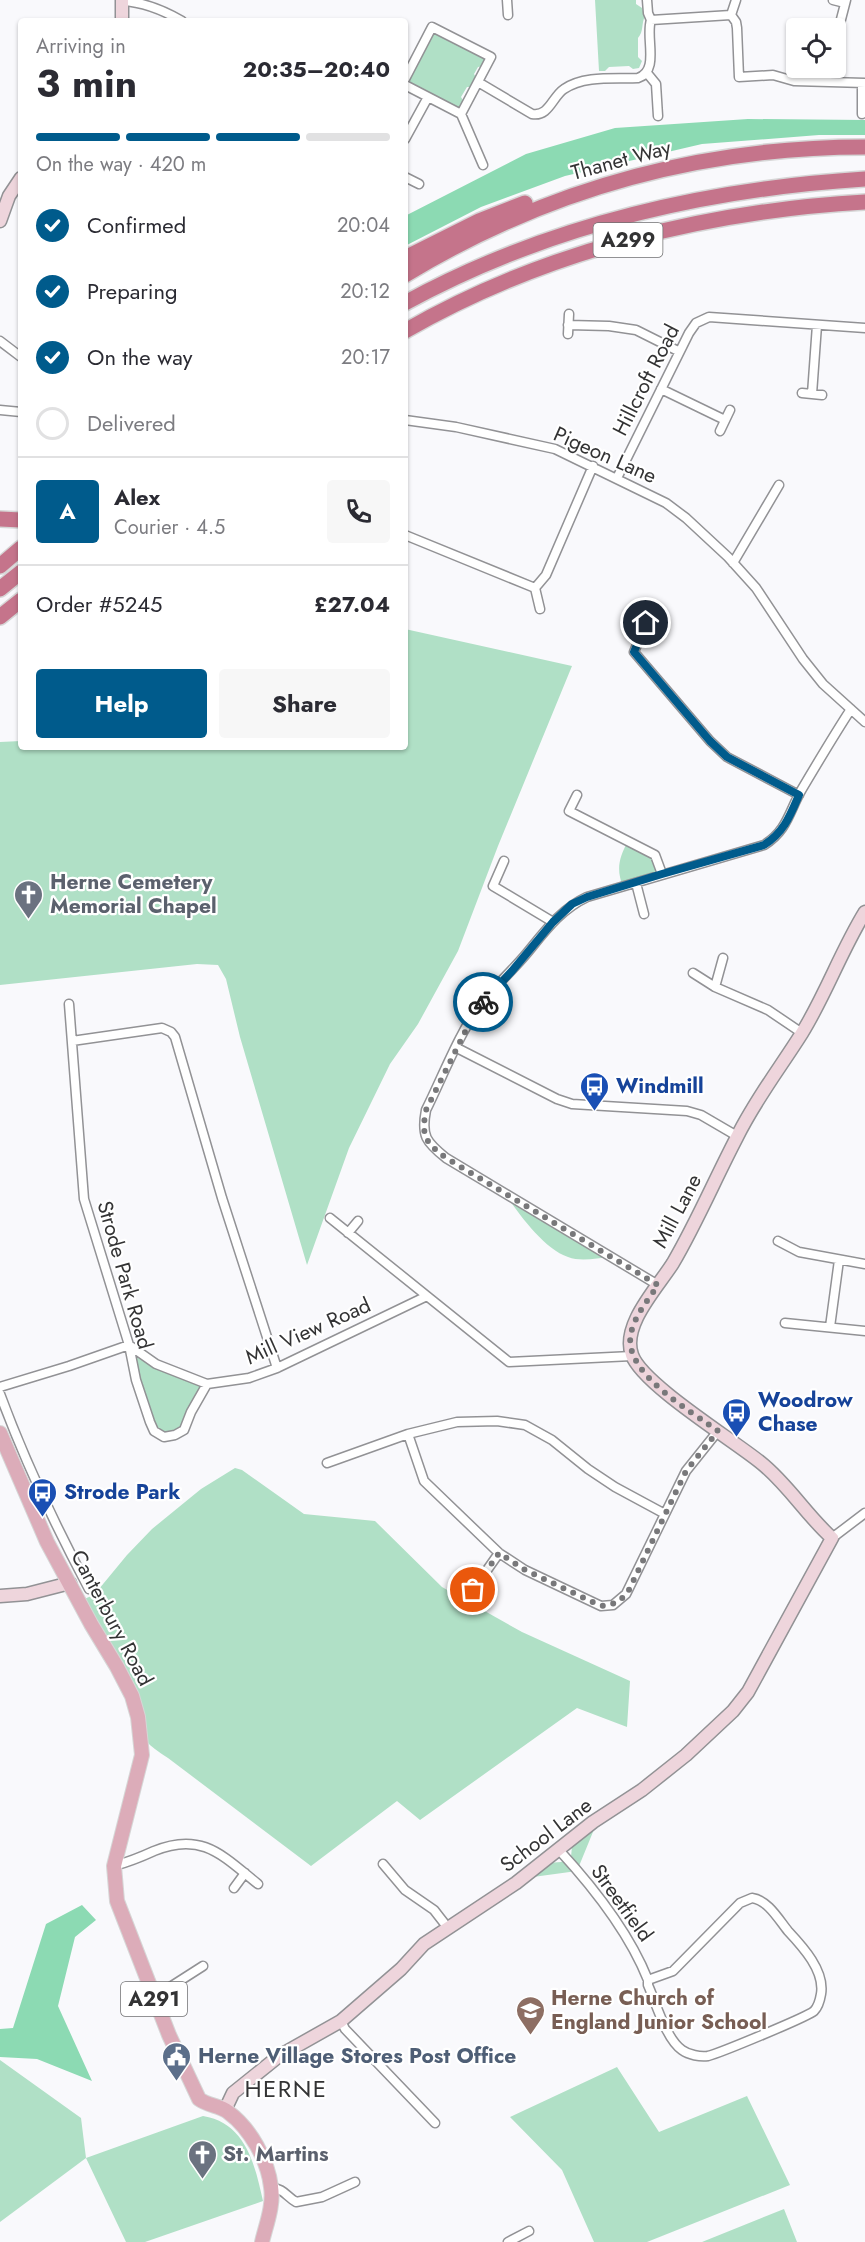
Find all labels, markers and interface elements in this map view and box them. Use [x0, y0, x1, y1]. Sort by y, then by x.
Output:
map controls [786, 18, 846, 78]
button: locate [786, 18, 846, 78]
text: Arriving in [36, 32, 126, 61]
text: 20:35–20:40 [243, 53, 390, 85]
text: 3 min [36, 55, 137, 112]
street label: Thanet Way [568, 132, 675, 188]
text: On the way · 420 m [36, 150, 206, 179]
icon: check [36, 209, 69, 242]
text: Confirmed [87, 209, 186, 241]
text: 20:04 [337, 211, 390, 240]
road number: A299 [594, 223, 662, 257]
icon: check [36, 275, 69, 308]
text: Preparing [87, 275, 178, 307]
text: 20:12 [340, 277, 390, 306]
street label: Hillcroft Road [605, 319, 687, 441]
icon: check [36, 341, 69, 374]
text: On the way [87, 341, 192, 373]
text: 20:17 [341, 343, 390, 372]
text: Delivered [87, 407, 176, 439]
street label: Pigeon Lane [549, 419, 661, 491]
button: phone [327, 480, 390, 543]
text: Alex [114, 481, 160, 513]
text: A [59, 495, 76, 527]
text: Courier · 4.5 [114, 513, 225, 542]
text: Order #5245 [36, 588, 162, 620]
text: £27.04 [314, 588, 390, 620]
pin [620, 597, 671, 648]
icon: home [629, 606, 662, 639]
button: Help [36, 669, 207, 738]
button: Share [219, 669, 390, 738]
place label: Herne Cemetery Memorial Chapel [50, 867, 217, 921]
church icon: Herne Cemetery Memorial Chapel [13, 878, 45, 920]
courier [453, 972, 513, 1032]
icon: bike [467, 986, 500, 1019]
bus stop icon: Windmill [579, 1070, 611, 1112]
place label: Windmill [616, 1071, 704, 1101]
street label: Mill Lane [645, 1169, 709, 1253]
street label: Strode Park Road [89, 1197, 161, 1353]
street label: Mill View Road [241, 1290, 375, 1372]
place label: Woodrow Chase [758, 1385, 854, 1439]
bus stop icon: Woodrow Chase [721, 1396, 753, 1438]
bus stop icon: Strode Park [27, 1476, 59, 1518]
place label: Strode Park [64, 1477, 180, 1507]
street label: Canterbury Road [63, 1545, 161, 1691]
pin [447, 1564, 498, 1615]
icon: bag [456, 1573, 489, 1606]
street label: School Lane [494, 1790, 598, 1879]
street label: Streetfield [584, 1858, 660, 1948]
road number: A291 [121, 1982, 187, 2016]
place label: Herne Church of England Junior School [551, 1983, 767, 2037]
school or university icon: Herne Church of England Junior School [514, 1994, 546, 2036]
public building icon: Herne Village Stores Post Office [161, 2040, 193, 2082]
place label: Herne Village Stores Post Office [198, 2041, 516, 2071]
district label: HERNE [244, 2071, 328, 2106]
church icon: St. Martins [186, 2138, 218, 2180]
place label: St. Martins [223, 2139, 329, 2169]

